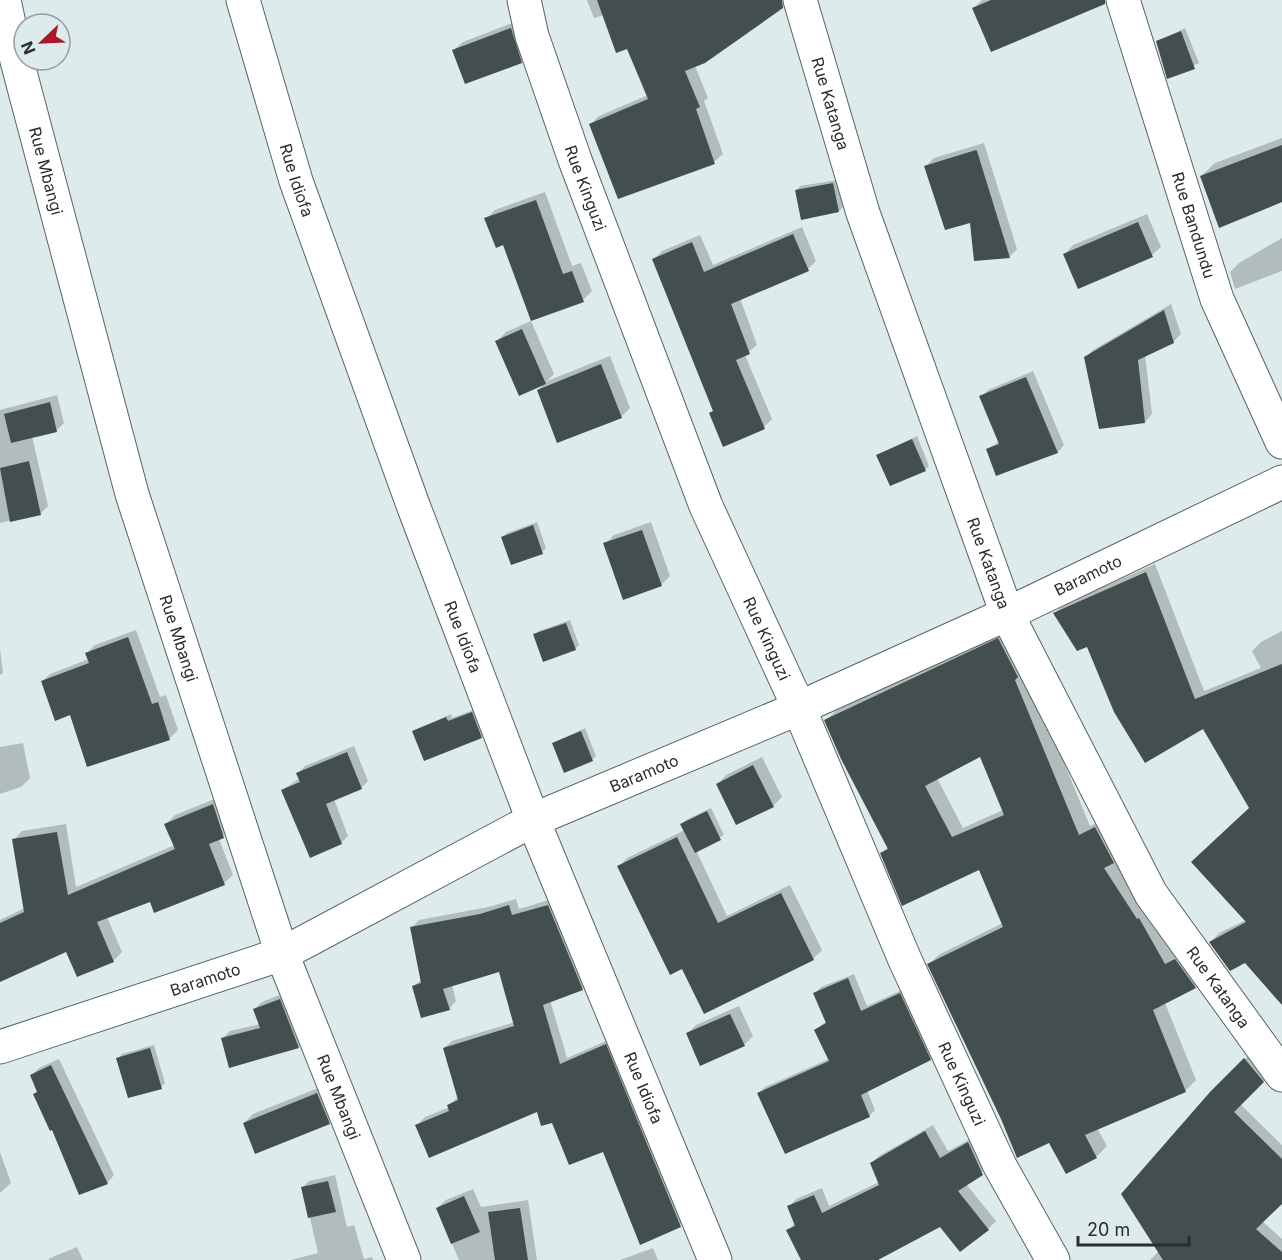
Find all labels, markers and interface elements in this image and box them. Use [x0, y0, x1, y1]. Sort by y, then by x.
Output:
north arrow [12, 12, 72, 72]
text: N [17, 38, 40, 57]
street label: Rue Katanga [807, 55, 854, 152]
street label: Rue Mbangi [25, 125, 67, 217]
street label: Rue Idiofa [276, 141, 318, 219]
street label: Rue Kinguzi [561, 142, 611, 234]
street label: Rue Bandundu [1168, 169, 1220, 281]
street label: Rue Katanga [963, 514, 1014, 611]
street label: Baramoto [1051, 550, 1125, 600]
street label: Rue Mbangi [156, 592, 202, 684]
street label: Rue Kinguzi [739, 594, 795, 684]
street label: Rue Idiofa [440, 598, 486, 676]
street label: Baramoto [607, 750, 681, 797]
street label: Rue Katanga [1182, 942, 1255, 1032]
street label: Baramoto [167, 958, 243, 1000]
street label: Rue Kinguzi [934, 1039, 990, 1129]
street label: Rue Idiofa [620, 1049, 668, 1127]
street label: Rue Mbangi [313, 1051, 365, 1142]
scale bar [1078, 1209, 1189, 1247]
text: 20 m [1087, 1219, 1130, 1240]

